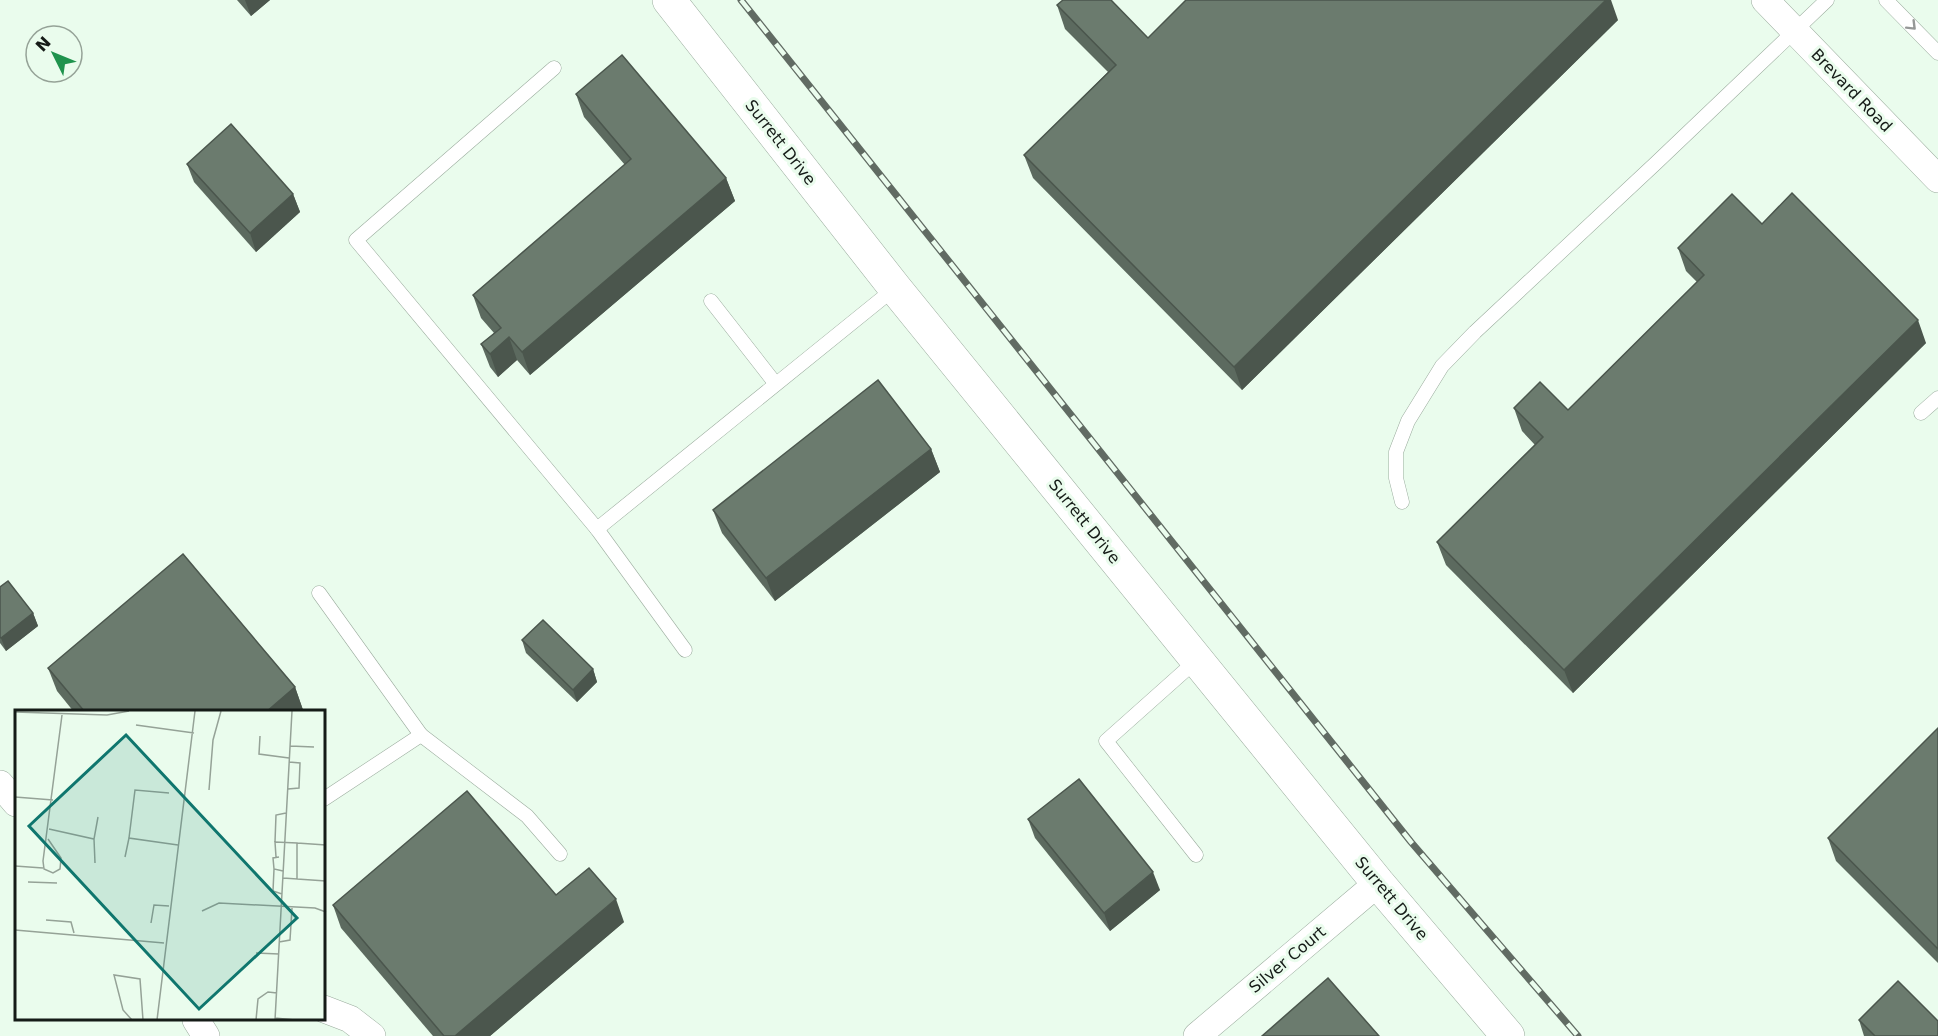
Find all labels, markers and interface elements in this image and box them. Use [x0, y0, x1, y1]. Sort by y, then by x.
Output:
one-way arrow [1904, 19, 1915, 30]
north arrow [24, 24, 84, 84]
text: N [32, 33, 55, 55]
street label: Brevard Road [1807, 45, 1896, 136]
street label: Surrett Drive [741, 96, 820, 189]
street label: Surrett Drive [1045, 475, 1124, 567]
inset map [15, 710, 326, 1021]
street label: Surrett Drive [1351, 853, 1432, 944]
street label: Silver Court [1245, 922, 1329, 997]

